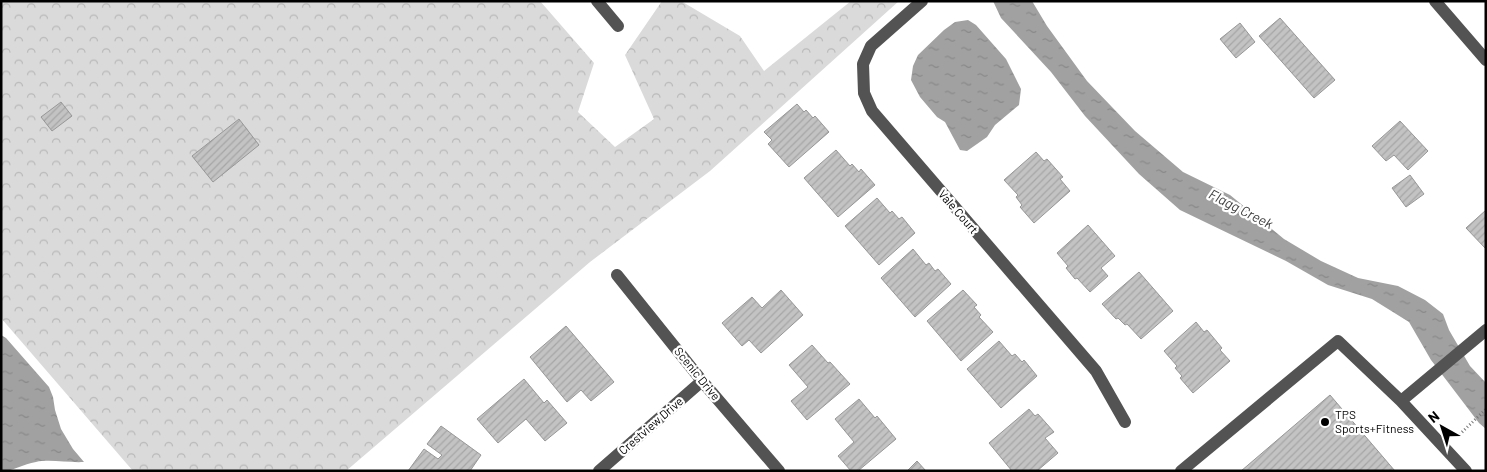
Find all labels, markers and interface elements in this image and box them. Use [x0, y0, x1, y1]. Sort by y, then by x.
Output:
water label: Flagg Creek [1206, 185, 1276, 232]
street label: Vale Court [936, 187, 982, 236]
street label: Scenic Drive [672, 344, 724, 403]
street label: Crestview Drive [615, 393, 685, 457]
north arrow [1417, 402, 1467, 452]
place label: TPS Sports+Fitness [1335, 407, 1414, 435]
text: N [1425, 407, 1442, 426]
marker: TPS Sports+Fitness [1319, 416, 1331, 428]

